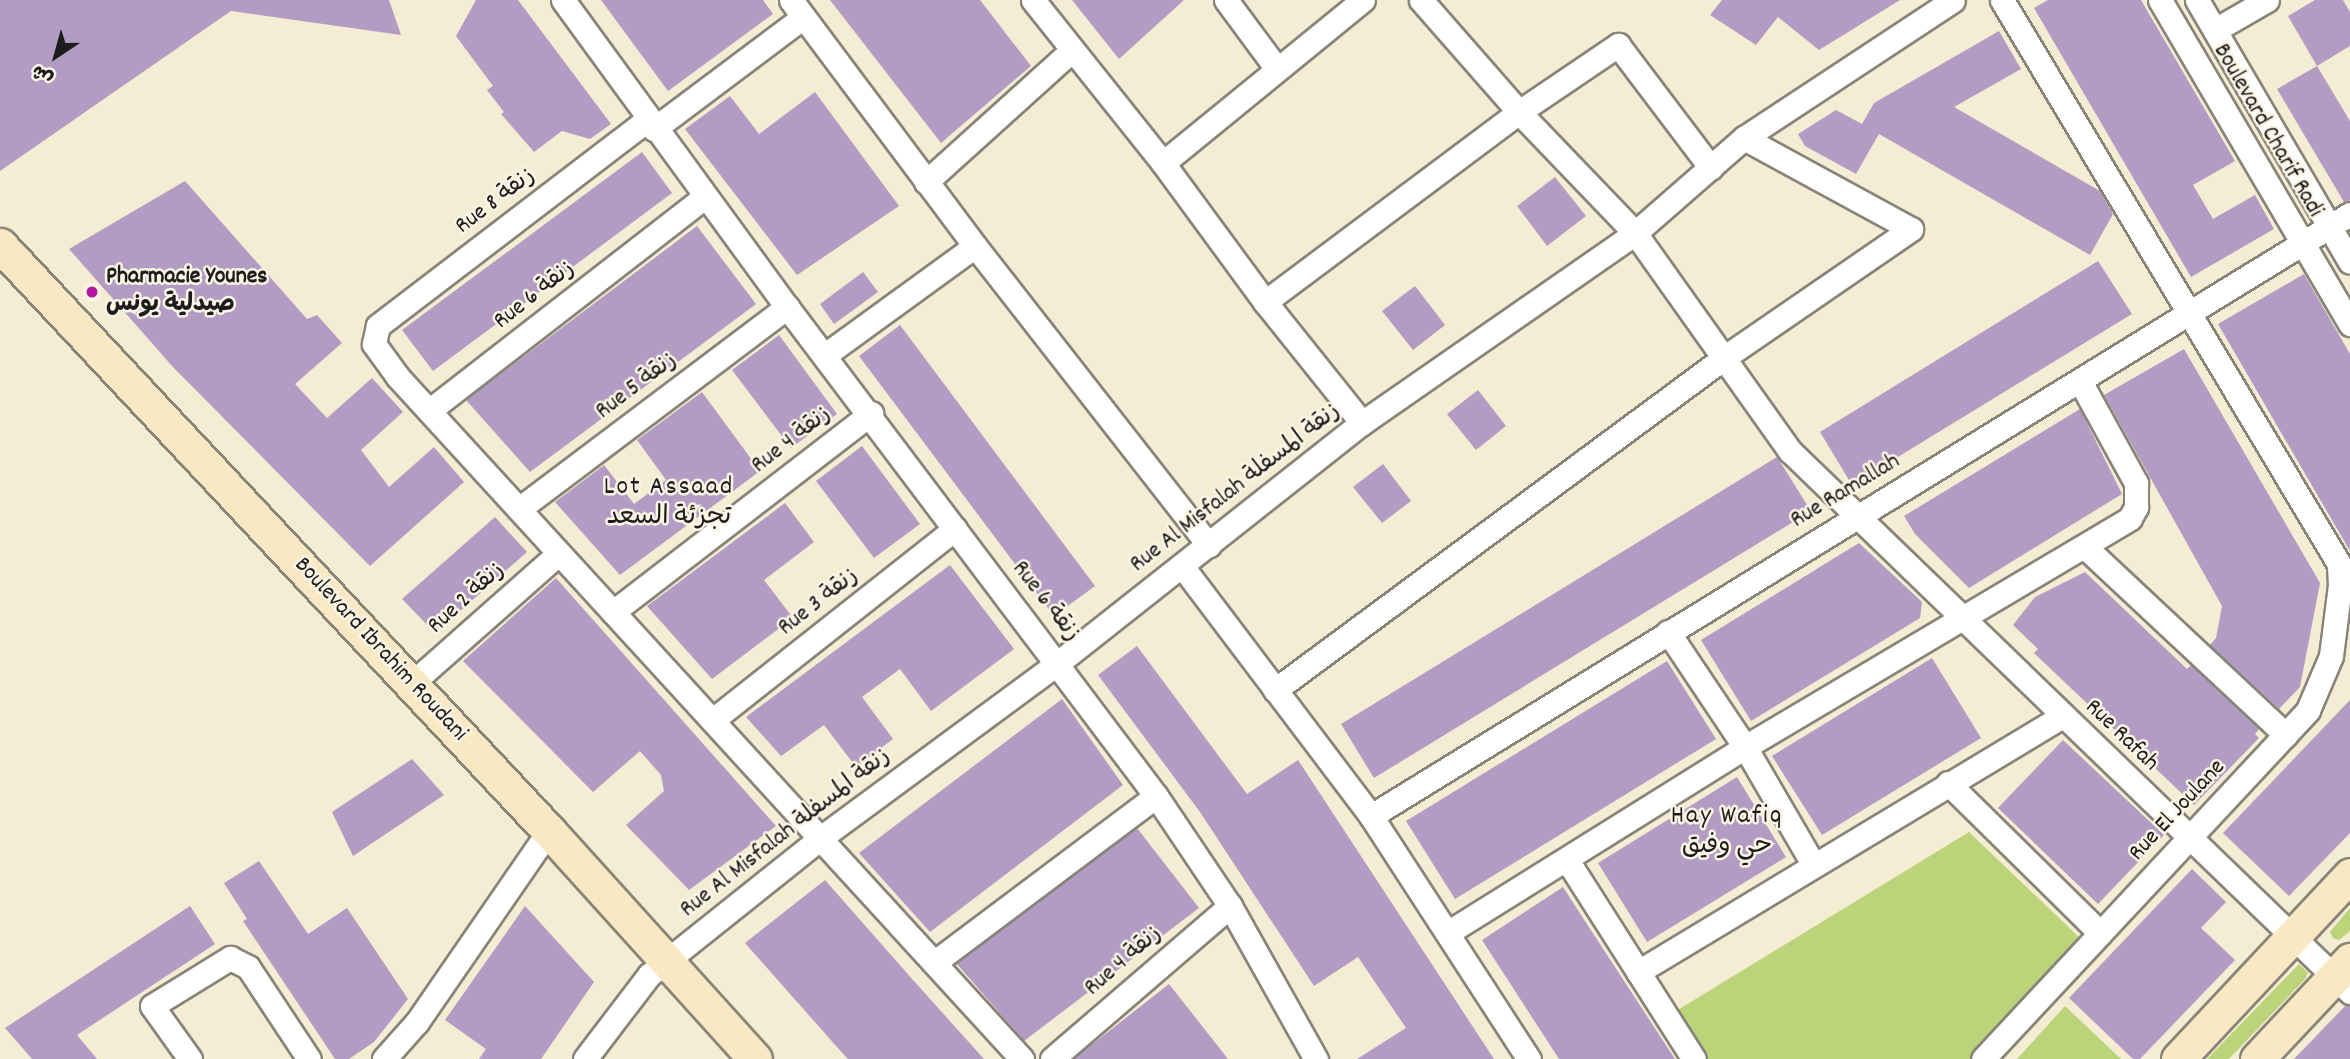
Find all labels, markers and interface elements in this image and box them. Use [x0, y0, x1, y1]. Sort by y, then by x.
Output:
north arrow [21, 21, 91, 91]
street label: Boulevard Charif Radi [2206, 39, 2328, 223]
text: ش [27, 56, 60, 90]
street label: Rue 8 زنقة [450, 163, 542, 241]
street label: Rue 6 زنقة [489, 256, 581, 336]
place label: Pharmacie Younes صيدلية يونس [106, 264, 267, 320]
marker: Pharmacie Younes صيدلية يونس [84, 284, 100, 300]
street label: Rue 5 زنقة [591, 347, 683, 427]
street label: Rue Al Misfalah زنقة المسفلة [1125, 398, 1347, 580]
street label: Rue 4 زنقة [747, 401, 837, 481]
street label: Rue Ramallah [1786, 448, 1906, 536]
district label: Lot Assaad تجزئة السعد [605, 472, 733, 534]
street label: Boulevard Ibrahim Roudani [287, 552, 473, 748]
street label: Rue 6 زنقة [1005, 556, 1085, 648]
street label: Rue 2 زنقة [423, 557, 511, 641]
street label: Rue 3 زنقة [773, 563, 865, 643]
street label: Rue Rafah [2078, 694, 2164, 778]
street label: Rue Al Misfalah زنقة المسفلة [675, 743, 897, 925]
street label: Rue El Joulane [2124, 754, 2232, 868]
district label: Hay Wafiq حي وفيق [1673, 801, 1781, 862]
street label: Rue 4 زنقة [1080, 921, 1168, 1003]

